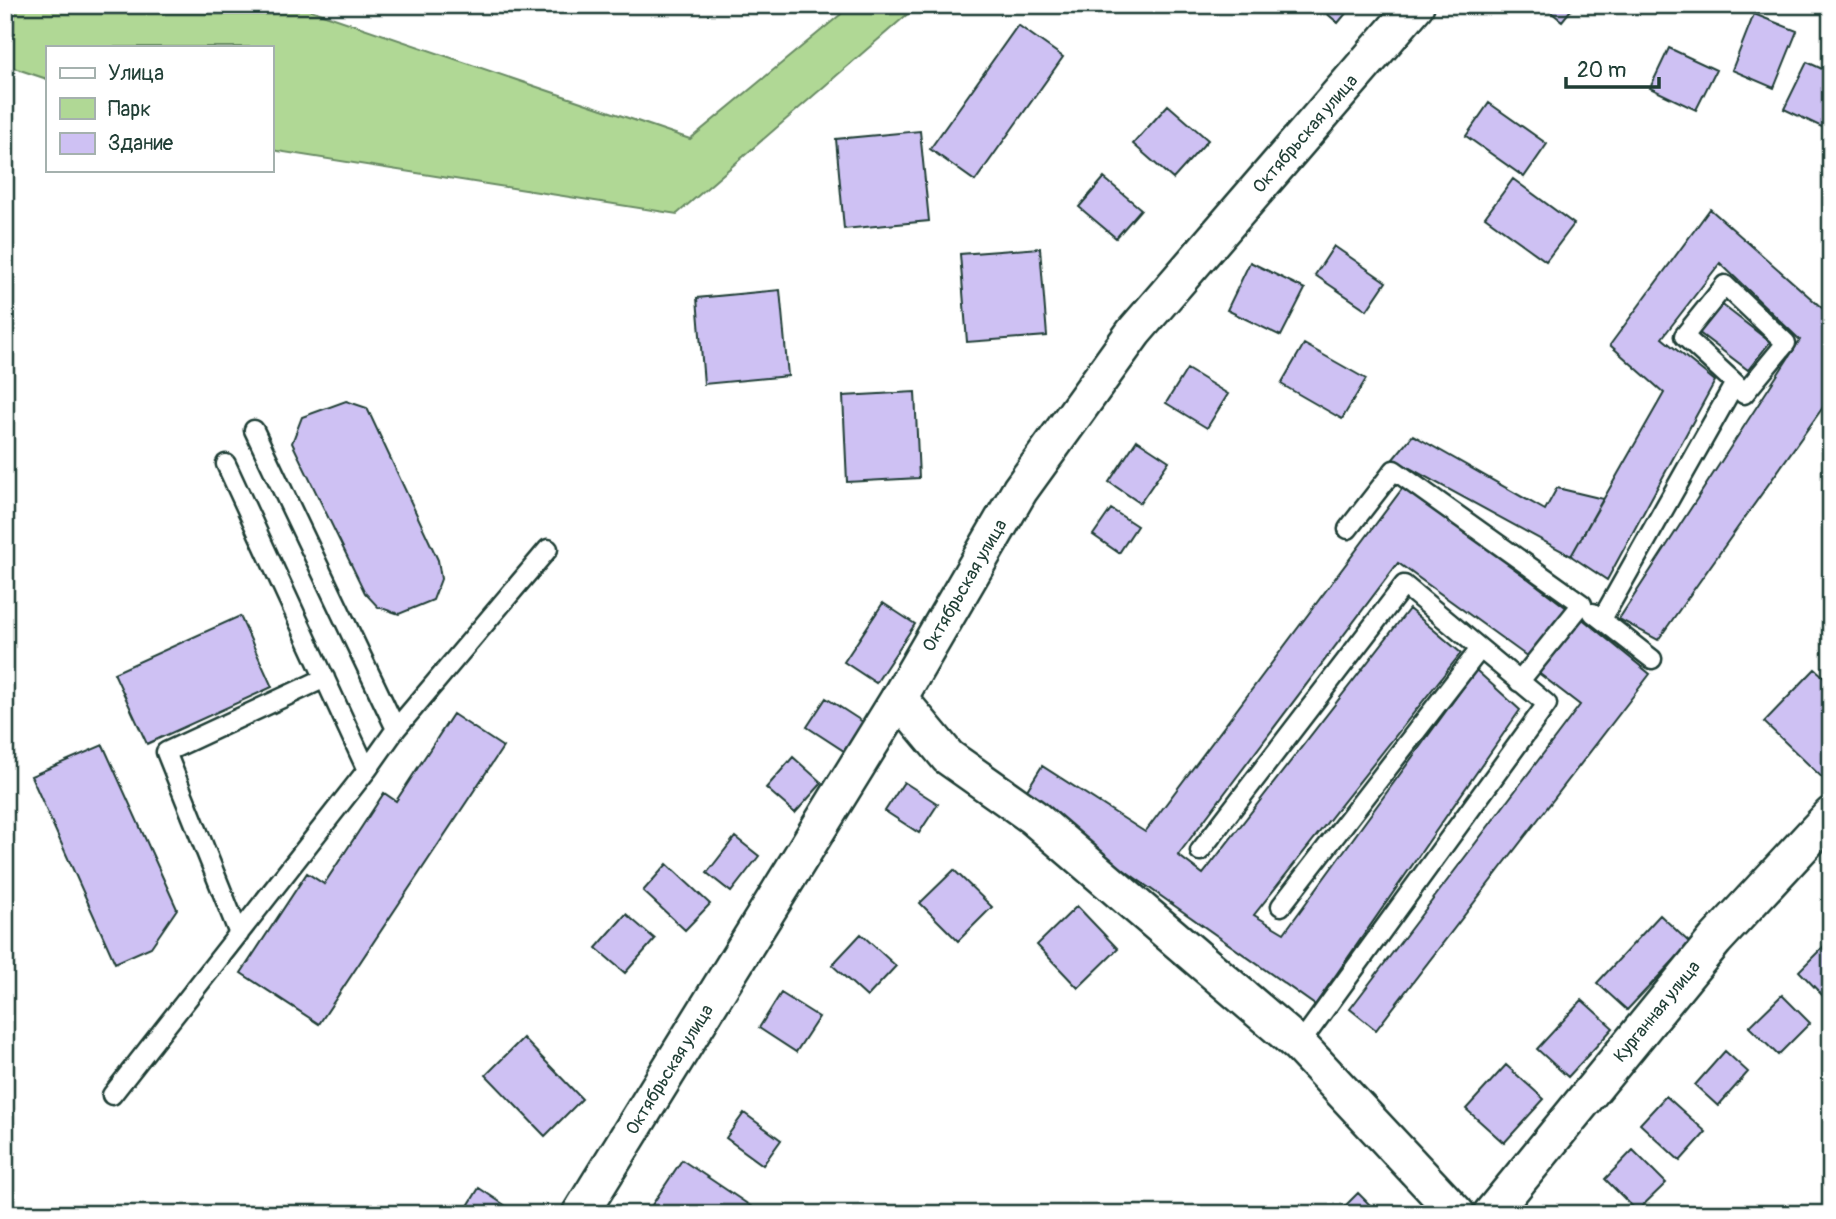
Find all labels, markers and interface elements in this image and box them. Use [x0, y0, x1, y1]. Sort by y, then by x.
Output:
legend [46, 46, 273, 172]
scale bar [1566, 46, 1659, 90]
text: 20 m [1577, 57, 1626, 84]
text: Улица [108, 60, 164, 87]
street label: Октябрьская улица [1248, 70, 1363, 198]
text: Парк [108, 96, 151, 123]
text: Здание [108, 130, 174, 157]
street label: Октябрьская улица [917, 515, 1012, 656]
street label: Курганная улица [1608, 956, 1705, 1067]
street label: Октябрьская улица [620, 1000, 718, 1139]

